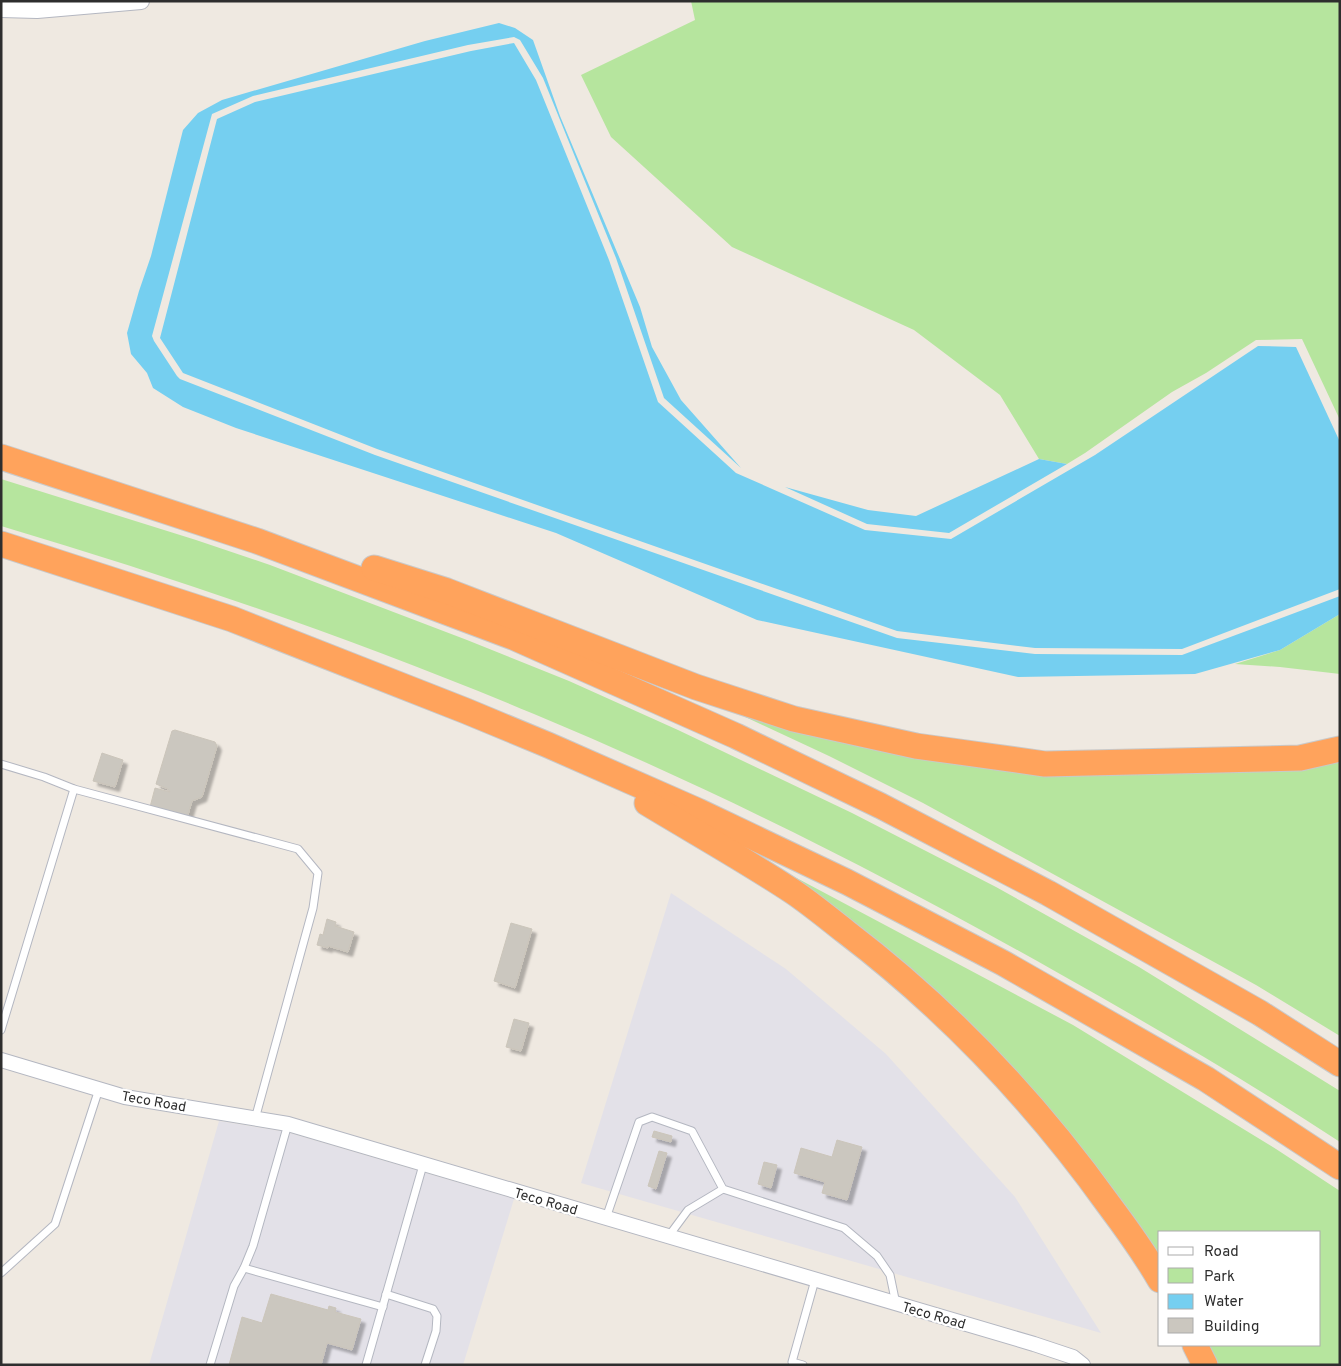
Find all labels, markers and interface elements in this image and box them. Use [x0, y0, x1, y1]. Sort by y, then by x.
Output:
street label: Teco Road [120, 1088, 187, 1117]
street label: Teco Road [512, 1185, 579, 1220]
legend [1158, 1231, 1321, 1346]
text: Road [1204, 1243, 1239, 1262]
text: Park [1204, 1268, 1235, 1287]
text: Water [1204, 1293, 1244, 1312]
street label: Teco Road [900, 1299, 967, 1334]
text: Building [1204, 1318, 1259, 1337]

